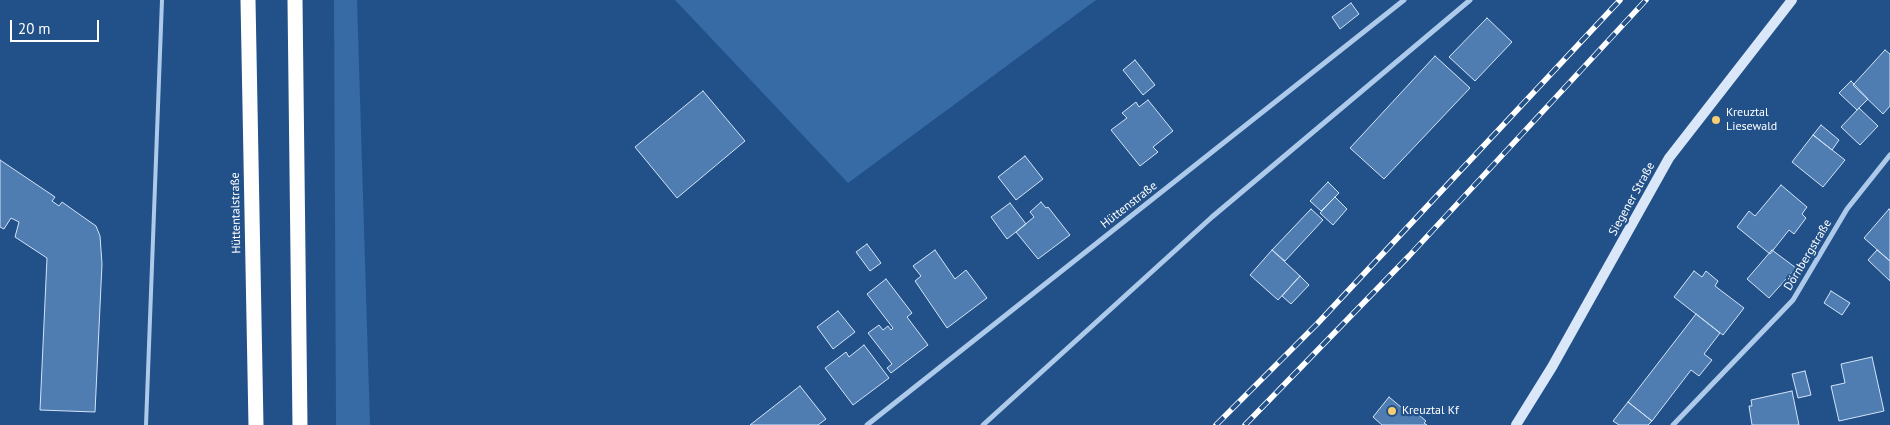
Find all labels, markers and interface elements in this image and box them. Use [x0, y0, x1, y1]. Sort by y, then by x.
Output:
scale bar [12, 10, 101, 42]
text: 20 m [18, 19, 51, 38]
place label: Kreuztal Liesewald [1726, 106, 1777, 134]
marker: Kreuztal Liesewald [1710, 114, 1722, 126]
street label: Siegener Straße [1606, 160, 1658, 238]
street label: Hüttentalstraße [228, 172, 244, 254]
street label: Hüttenstraße [1098, 179, 1160, 231]
street label: Dörnbergstraße [1781, 217, 1835, 293]
place label: Kreuztal Kf [1402, 404, 1459, 418]
marker: Kreuztal Kf [1386, 405, 1398, 417]

